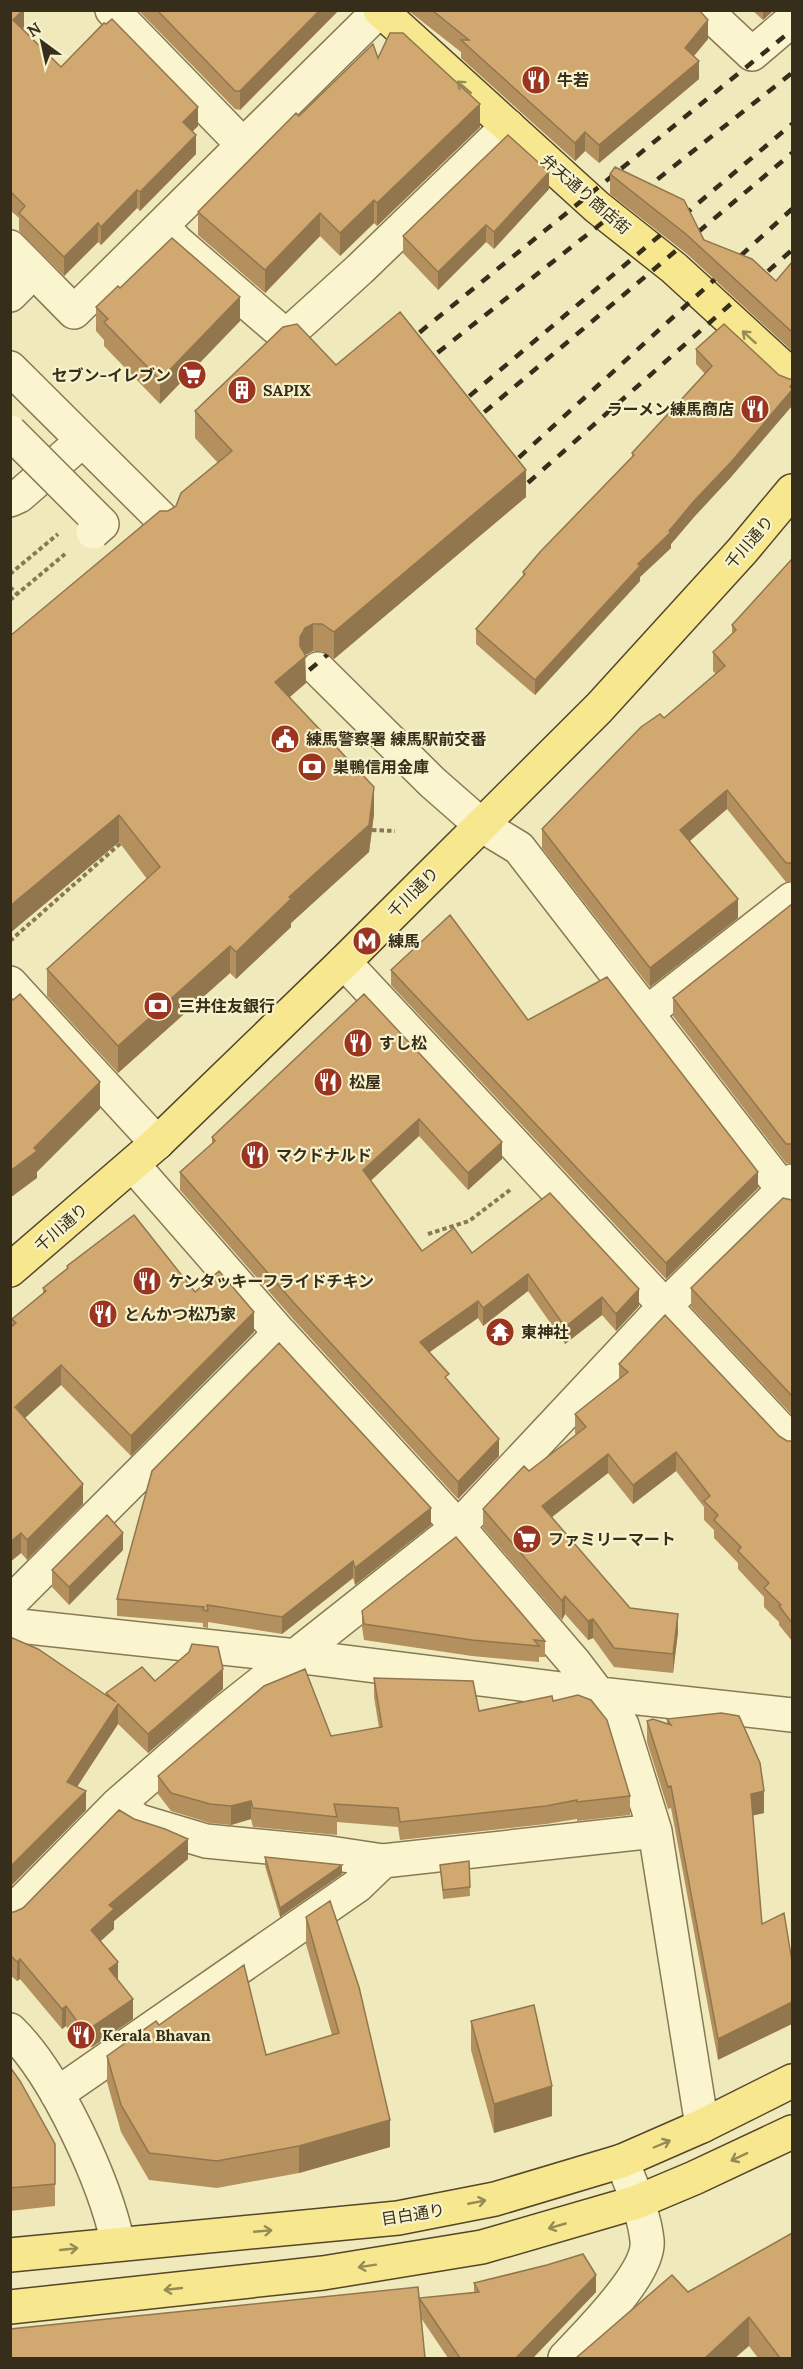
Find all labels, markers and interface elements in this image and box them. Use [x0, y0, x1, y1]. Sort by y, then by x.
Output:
north arrow [12, 12, 72, 72]
text: N [23, 18, 44, 41]
restaurant icon: 牛若 [520, 64, 552, 96]
place label: 牛若 [557, 70, 589, 90]
one-way arrow [457, 80, 472, 94]
street label: 弁天通り商店街 [537, 150, 635, 238]
one-way arrow [742, 330, 757, 344]
supermarket icon: セブン-イレブン [176, 359, 208, 391]
place label: セブン-イレブン [51, 365, 171, 385]
building icon: SAPIX [226, 374, 258, 406]
place label: SAPIX [263, 380, 311, 400]
restaurant icon: ラーメン練馬商店 [739, 393, 771, 425]
place label: ラーメン練馬商店 [607, 399, 734, 419]
street label: 千川通り [720, 511, 778, 573]
public building icon: 練馬警察署 練馬駅前交番 [269, 723, 301, 755]
place label: 練馬警察署 練馬駅前交番 [306, 729, 486, 749]
bank icon: 巣鴨信用金庫 [296, 751, 328, 783]
place label: 巣鴨信用金庫 [333, 757, 429, 777]
street label: 千川通り [383, 862, 443, 922]
metro station icon: 練馬 [351, 925, 383, 957]
place label: 練馬 [388, 931, 420, 951]
bank icon: 三井住友銀行 [142, 990, 174, 1022]
place label: 三井住友銀行 [179, 996, 275, 1016]
restaurant icon: すし松 [342, 1027, 374, 1059]
place label: すし松 [379, 1033, 427, 1053]
restaurant icon: 松屋 [312, 1066, 344, 1098]
place label: 松屋 [349, 1072, 381, 1092]
restaurant icon: マクドナルド [239, 1139, 271, 1171]
place label: マクドナルド [276, 1145, 372, 1165]
street label: 千川通り [30, 1198, 92, 1256]
restaurant icon: ケンタッキーフライドチキン [131, 1265, 163, 1297]
place label: ケンタッキーフライドチキン [168, 1271, 374, 1291]
restaurant icon: とんかつ松乃家 [87, 1298, 119, 1330]
place label: とんかつ松乃家 [124, 1304, 236, 1324]
temple icon: 東神社 [484, 1316, 516, 1348]
place label: 東神社 [521, 1322, 569, 1342]
supermarket icon: ファミリーマート [511, 1523, 543, 1555]
place label: ファミリーマート [548, 1529, 676, 1549]
restaurant icon: Kerala Bhavan [65, 2019, 97, 2051]
place label: Kerala Bhavan [102, 2025, 211, 2045]
one-way arrow [653, 2138, 671, 2149]
one-way arrow [731, 2152, 749, 2164]
one-way arrow [466, 2196, 486, 2207]
street label: 目白通り [380, 2199, 446, 2229]
one-way arrow [548, 2220, 567, 2232]
one-way arrow [252, 2225, 272, 2236]
one-way arrow [58, 2243, 78, 2254]
one-way arrow [357, 2260, 377, 2271]
one-way arrow [164, 2284, 184, 2295]

